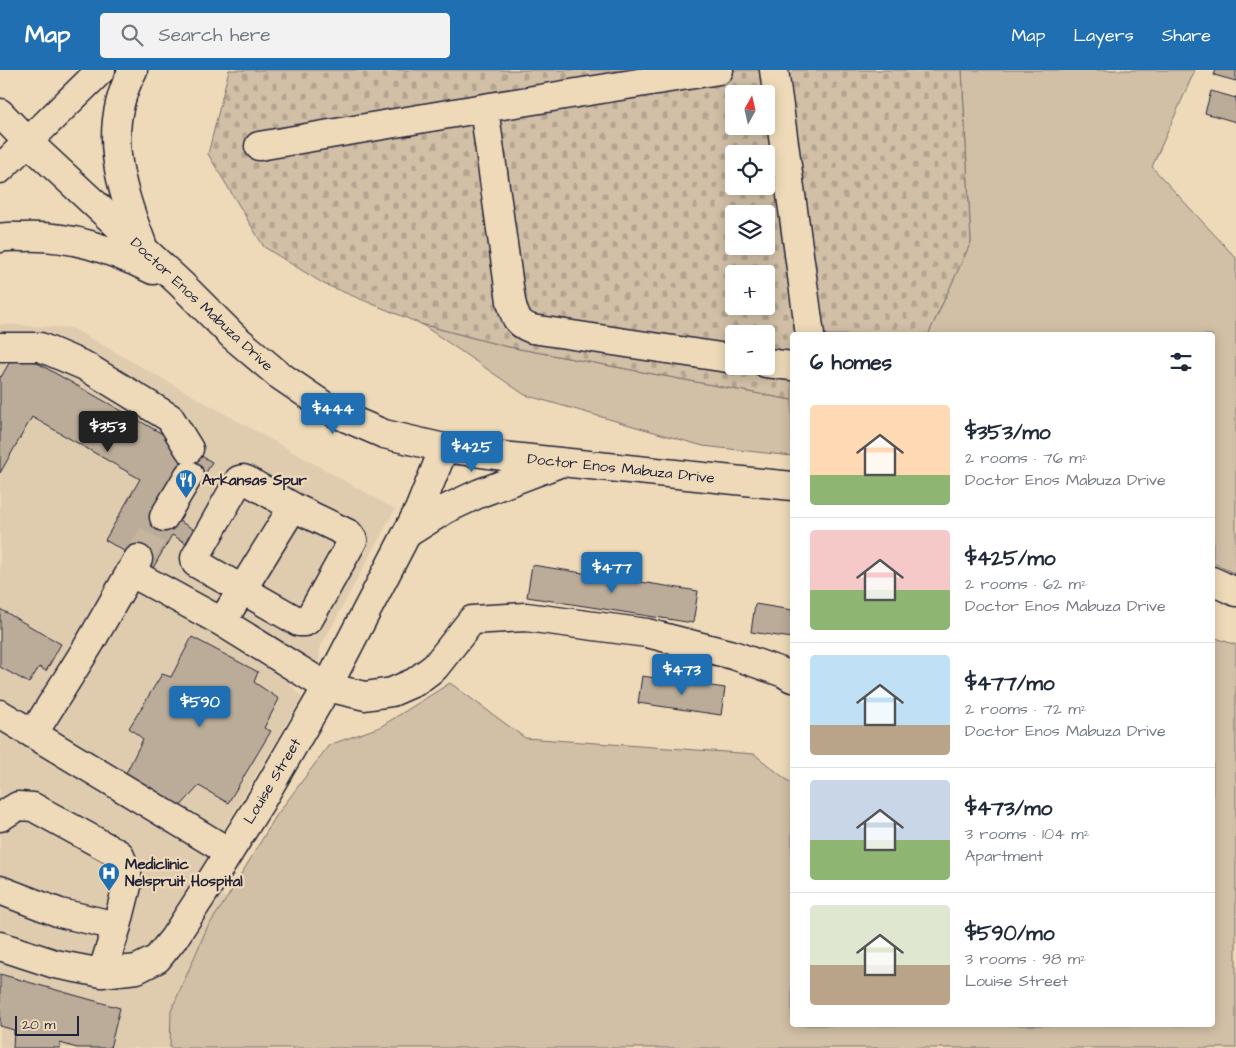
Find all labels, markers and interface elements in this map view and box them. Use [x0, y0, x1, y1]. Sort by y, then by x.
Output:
search box [100, 13, 450, 58]
text: Map [25, 18, 70, 52]
icon: search [118, 21, 146, 49]
text: Search here [158, 22, 271, 49]
text: Map [1011, 23, 1045, 48]
text: Layers [1073, 23, 1134, 48]
text: Share [1162, 23, 1211, 48]
north arrow [725, 85, 775, 135]
map controls [725, 85, 775, 375]
button: locate [725, 145, 775, 195]
button: layers [725, 205, 775, 255]
street label: Doctor Enos Mabuza Drive [126, 233, 278, 376]
button: + [725, 265, 775, 315]
button: − [725, 325, 775, 375]
text: 6 homes [810, 348, 892, 377]
icon: filters [1167, 348, 1195, 376]
pin: $444 [303, 392, 363, 435]
text: $444 [312, 398, 354, 420]
pin: $353 [78, 410, 138, 453]
text: $353 [90, 416, 126, 438]
text: $353/mo [965, 418, 1051, 447]
icon: home [850, 425, 910, 485]
pin: $425 [442, 430, 502, 473]
text: $425 [452, 436, 492, 458]
text: 2 rooms · 76 m² [965, 447, 1088, 469]
street label: Doctor Enos Mabuza Drive [526, 448, 716, 489]
restaurant icon: Arkansas Spur [174, 468, 198, 499]
text: Doctor Enos Mabuza Drive [965, 469, 1166, 491]
place label: Arkansas Spur [202, 470, 308, 491]
text: $425/mo [965, 544, 1056, 573]
icon: home [850, 550, 910, 610]
pin: $477 [582, 552, 642, 594]
text: $477 [592, 557, 632, 579]
text: 2 rooms · 62 m² [965, 573, 1087, 595]
text: Doctor Enos Mabuza Drive [965, 595, 1166, 617]
pin: $473 [652, 654, 712, 696]
text: $473 [663, 659, 701, 681]
text: $477/mo [965, 669, 1055, 698]
icon: home [850, 675, 910, 735]
pin: $590 [170, 686, 230, 728]
text: $590 [180, 691, 220, 713]
text: 2 rooms · 72 m² [965, 698, 1087, 720]
text: Doctor Enos Mabuza Drive [965, 720, 1166, 742]
street label: Louise Street [239, 734, 306, 828]
text: $473/mo [965, 794, 1052, 823]
icon: home [850, 800, 910, 860]
text: 3 rooms · 104 m² [965, 823, 1090, 845]
text: Apartment [965, 845, 1043, 867]
place label: Mediclinic Nelspruit Hospital [125, 854, 243, 892]
hospital icon: Mediclinic Nelspruit Hospital [97, 861, 121, 892]
text: $590/mo [965, 919, 1054, 948]
icon: home [850, 925, 910, 985]
text: 3 rooms · 98 m² [965, 948, 1086, 970]
text: Louise Street [965, 970, 1068, 992]
scale bar [15, 1013, 79, 1036]
text: 20 m [22, 1015, 55, 1035]

